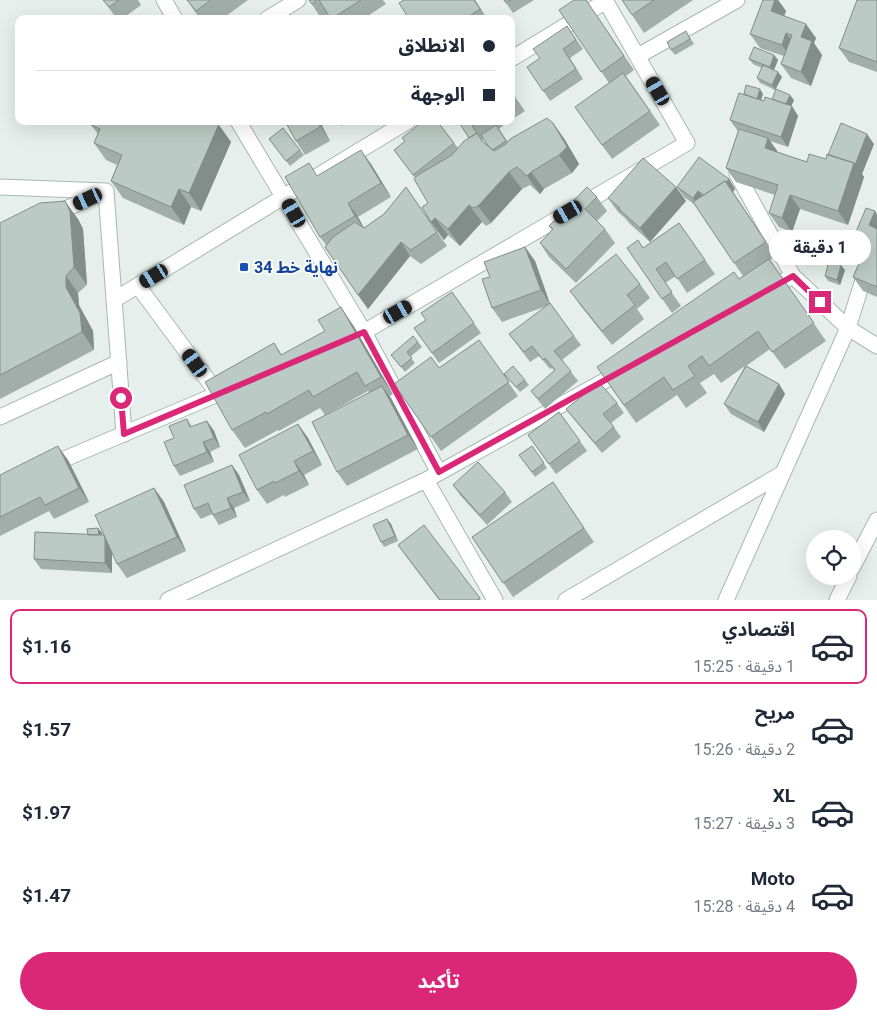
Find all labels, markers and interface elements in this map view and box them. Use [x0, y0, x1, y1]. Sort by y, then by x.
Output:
text: الانطلاق [399, 34, 465, 57]
car [644, 74, 671, 108]
text: الوجهة [411, 83, 465, 106]
car [71, 186, 104, 212]
car [280, 196, 307, 230]
car [551, 198, 584, 226]
callout: 1 دقيقة [769, 230, 871, 264]
text: 1 دقيقة [793, 238, 847, 257]
place label: نهاية خط 34 [254, 258, 338, 277]
marker: نهاية خط 34 [238, 261, 250, 273]
car [137, 262, 170, 290]
route end [809, 291, 831, 313]
car [381, 298, 414, 326]
car [180, 346, 209, 380]
route start [110, 387, 132, 409]
map controls [806, 530, 861, 585]
button: locate [806, 530, 861, 585]
text: اقتصادي [722, 618, 795, 641]
icon: car [810, 624, 855, 669]
text: $1.16 [22, 635, 71, 658]
text: 1 دقيقة · 15:25 [694, 657, 795, 676]
text: مريح [755, 701, 795, 724]
icon: car [810, 707, 855, 752]
text: $1.57 [22, 718, 71, 741]
text: 2 دقيقة · 15:26 [694, 740, 795, 759]
text: XL [773, 784, 795, 807]
icon: car [810, 790, 855, 835]
text: $1.97 [22, 801, 71, 824]
text: 3 دقيقة · 15:27 [694, 814, 795, 833]
text: Moto [751, 867, 795, 890]
icon: car [810, 873, 855, 918]
text: $1.47 [22, 884, 71, 907]
text: 4 دقيقة · 15:28 [694, 897, 795, 916]
button: تأكيد [20, 952, 857, 1010]

